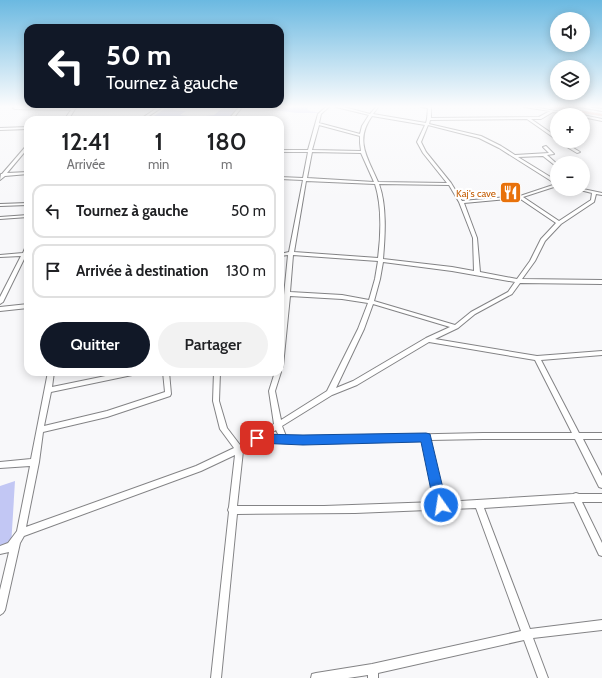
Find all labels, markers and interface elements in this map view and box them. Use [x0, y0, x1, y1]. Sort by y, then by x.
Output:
map controls [550, 12, 590, 196]
button: sound [550, 12, 590, 52]
text: 50 m [106, 38, 171, 72]
icon: left [40, 40, 92, 92]
button: layers [550, 60, 590, 100]
text: Tournez à gauche [106, 72, 238, 94]
button: + [550, 108, 590, 148]
text: 12:41 [61, 127, 111, 156]
text: 1 [154, 127, 163, 156]
text: 180 [207, 127, 247, 156]
text: Arrivée [67, 156, 105, 172]
text: min [148, 156, 169, 172]
text: m [221, 156, 232, 172]
button: − [550, 156, 590, 196]
restaurant icon: Kaj's cave [498, 180, 524, 206]
place label: Kaj's cave [456, 187, 496, 200]
icon: left [42, 200, 64, 222]
text: Tournez à gauche [76, 202, 188, 220]
text: 50 m [231, 202, 266, 220]
icon: arrive [42, 260, 64, 282]
text: Arrivée à destination [76, 262, 208, 280]
text: 130 m [226, 262, 266, 280]
button: Quitter [40, 322, 150, 368]
button: Partager [158, 322, 268, 368]
pin [240, 421, 274, 455]
icon: arrive [246, 427, 268, 449]
position arrow [420, 484, 462, 526]

